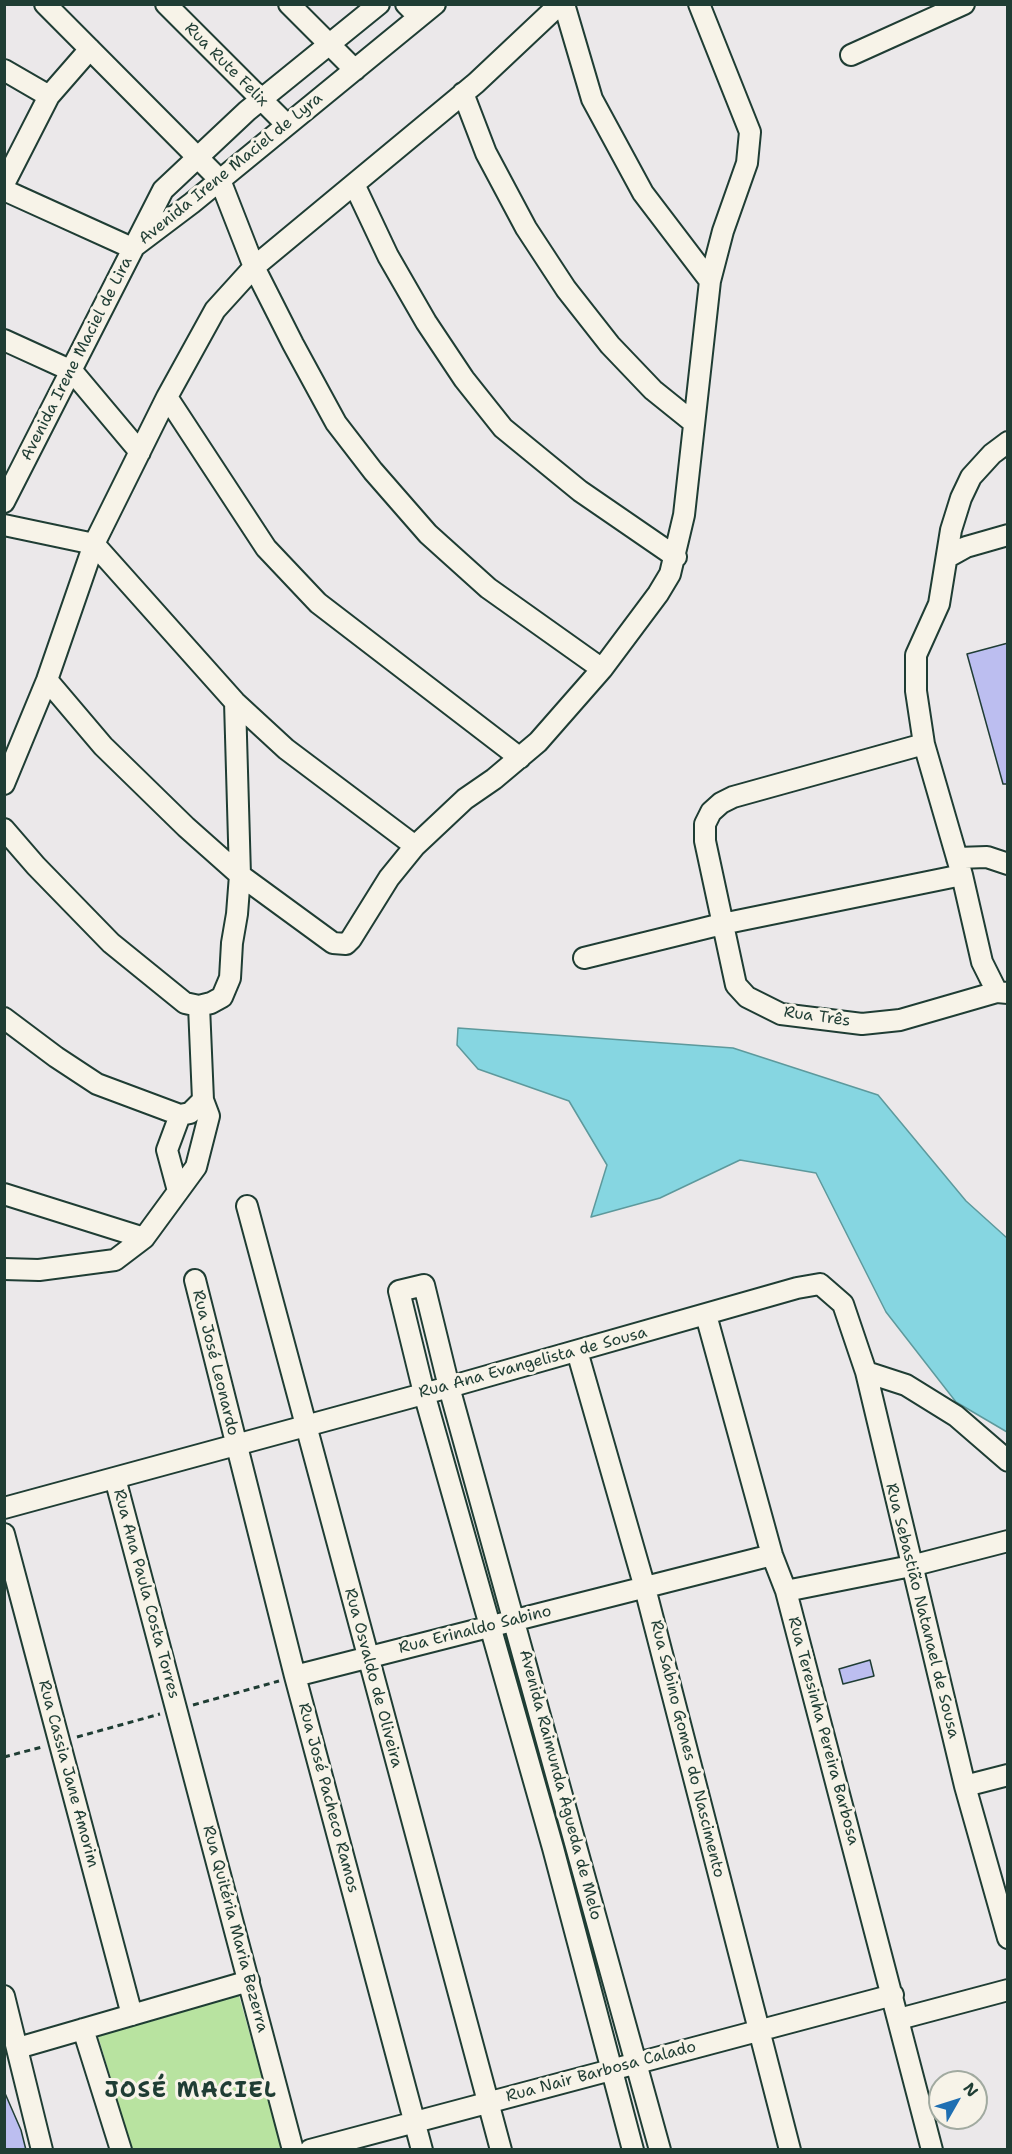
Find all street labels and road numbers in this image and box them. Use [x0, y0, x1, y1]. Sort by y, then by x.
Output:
street label: Rua Rute Felix [180, 19, 272, 111]
street label: Avenida Irene Maciel de Lyra [135, 89, 327, 249]
street label: Avenida Irene Maciel de Lira [17, 254, 137, 464]
street label: Rua Três [782, 1003, 852, 1031]
street label: Rua José Leonardo [188, 1288, 242, 1438]
street label: Rua Ana Evangelista de Sousa [417, 1323, 649, 1403]
street label: Rua Sebastião Natanael de Sousa [881, 1481, 963, 1741]
street label: Rua Ana Paula Costa Torres [109, 1487, 183, 1701]
street label: Rua Osvaldo de Oliveira [340, 1586, 406, 1770]
street label: Rua Erinaldo Sabino [397, 1602, 553, 1658]
street label: Rua Teresinha Pereira Barbosa [783, 1615, 863, 1847]
street label: Rua Sabino Gomes do Nascimento [646, 1618, 728, 1880]
street label: Avenida Raimunda Àgueda de Melo [515, 1648, 605, 1922]
street label: Rua Cassia Jane Amorim [34, 1678, 102, 1870]
street label: Rua José Pacheco Ramos [293, 1701, 363, 1895]
street label: Rua Quitéria Maria Bezerra [198, 1823, 272, 2035]
street label: Rua Nair Barbosa Calado [504, 2037, 698, 2107]

